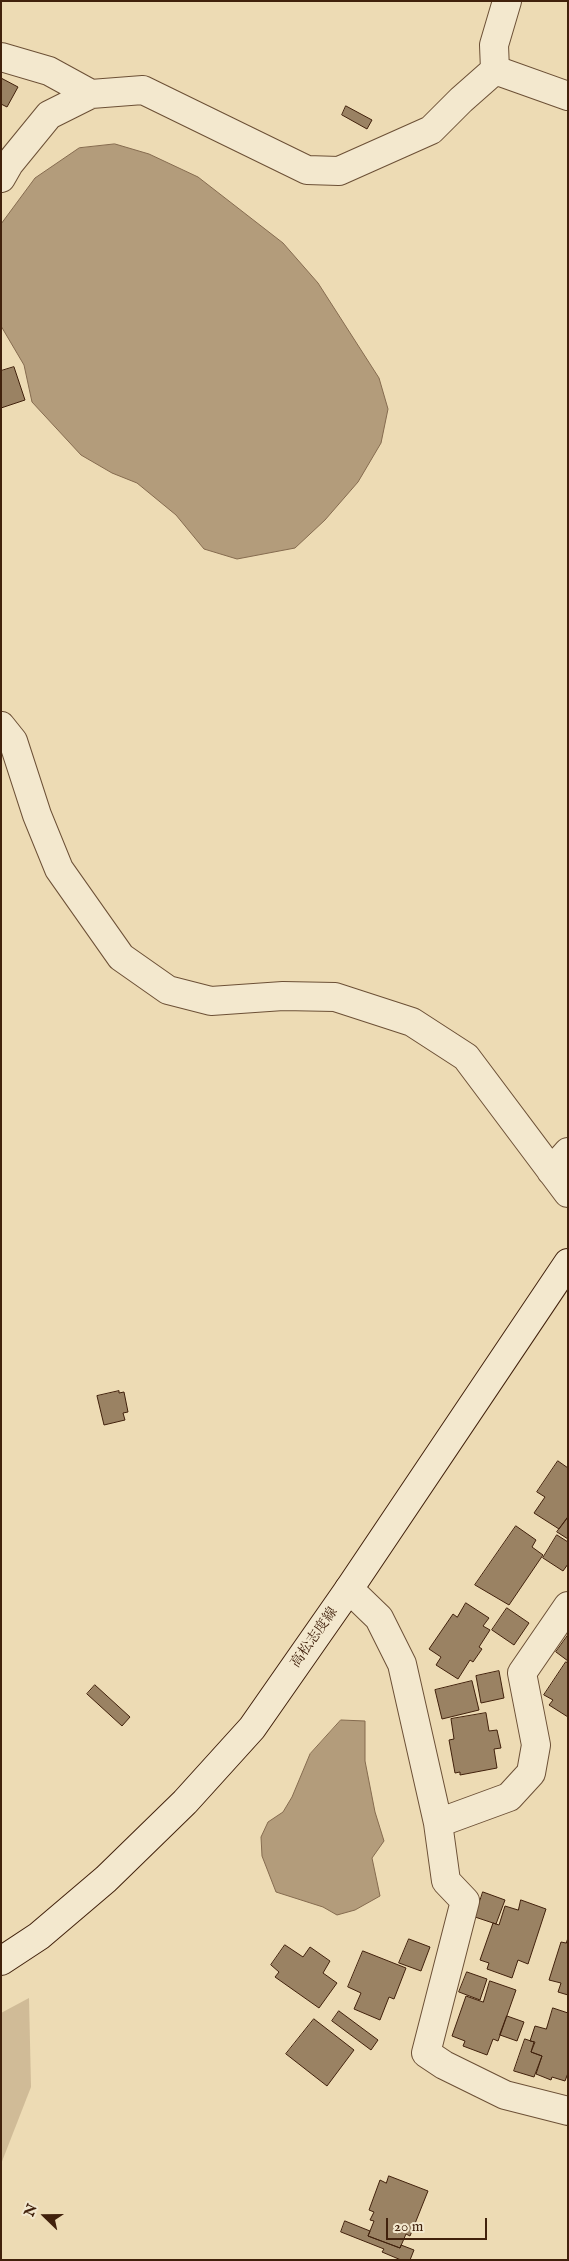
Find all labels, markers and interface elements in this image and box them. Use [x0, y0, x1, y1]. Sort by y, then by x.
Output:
street label: 高松志度線 [288, 1605, 342, 1671]
north arrow [20, 2191, 70, 2241]
text: N [20, 2201, 42, 2219]
scale bar [389, 2208, 490, 2240]
text: 20 m [394, 2217, 423, 2236]

